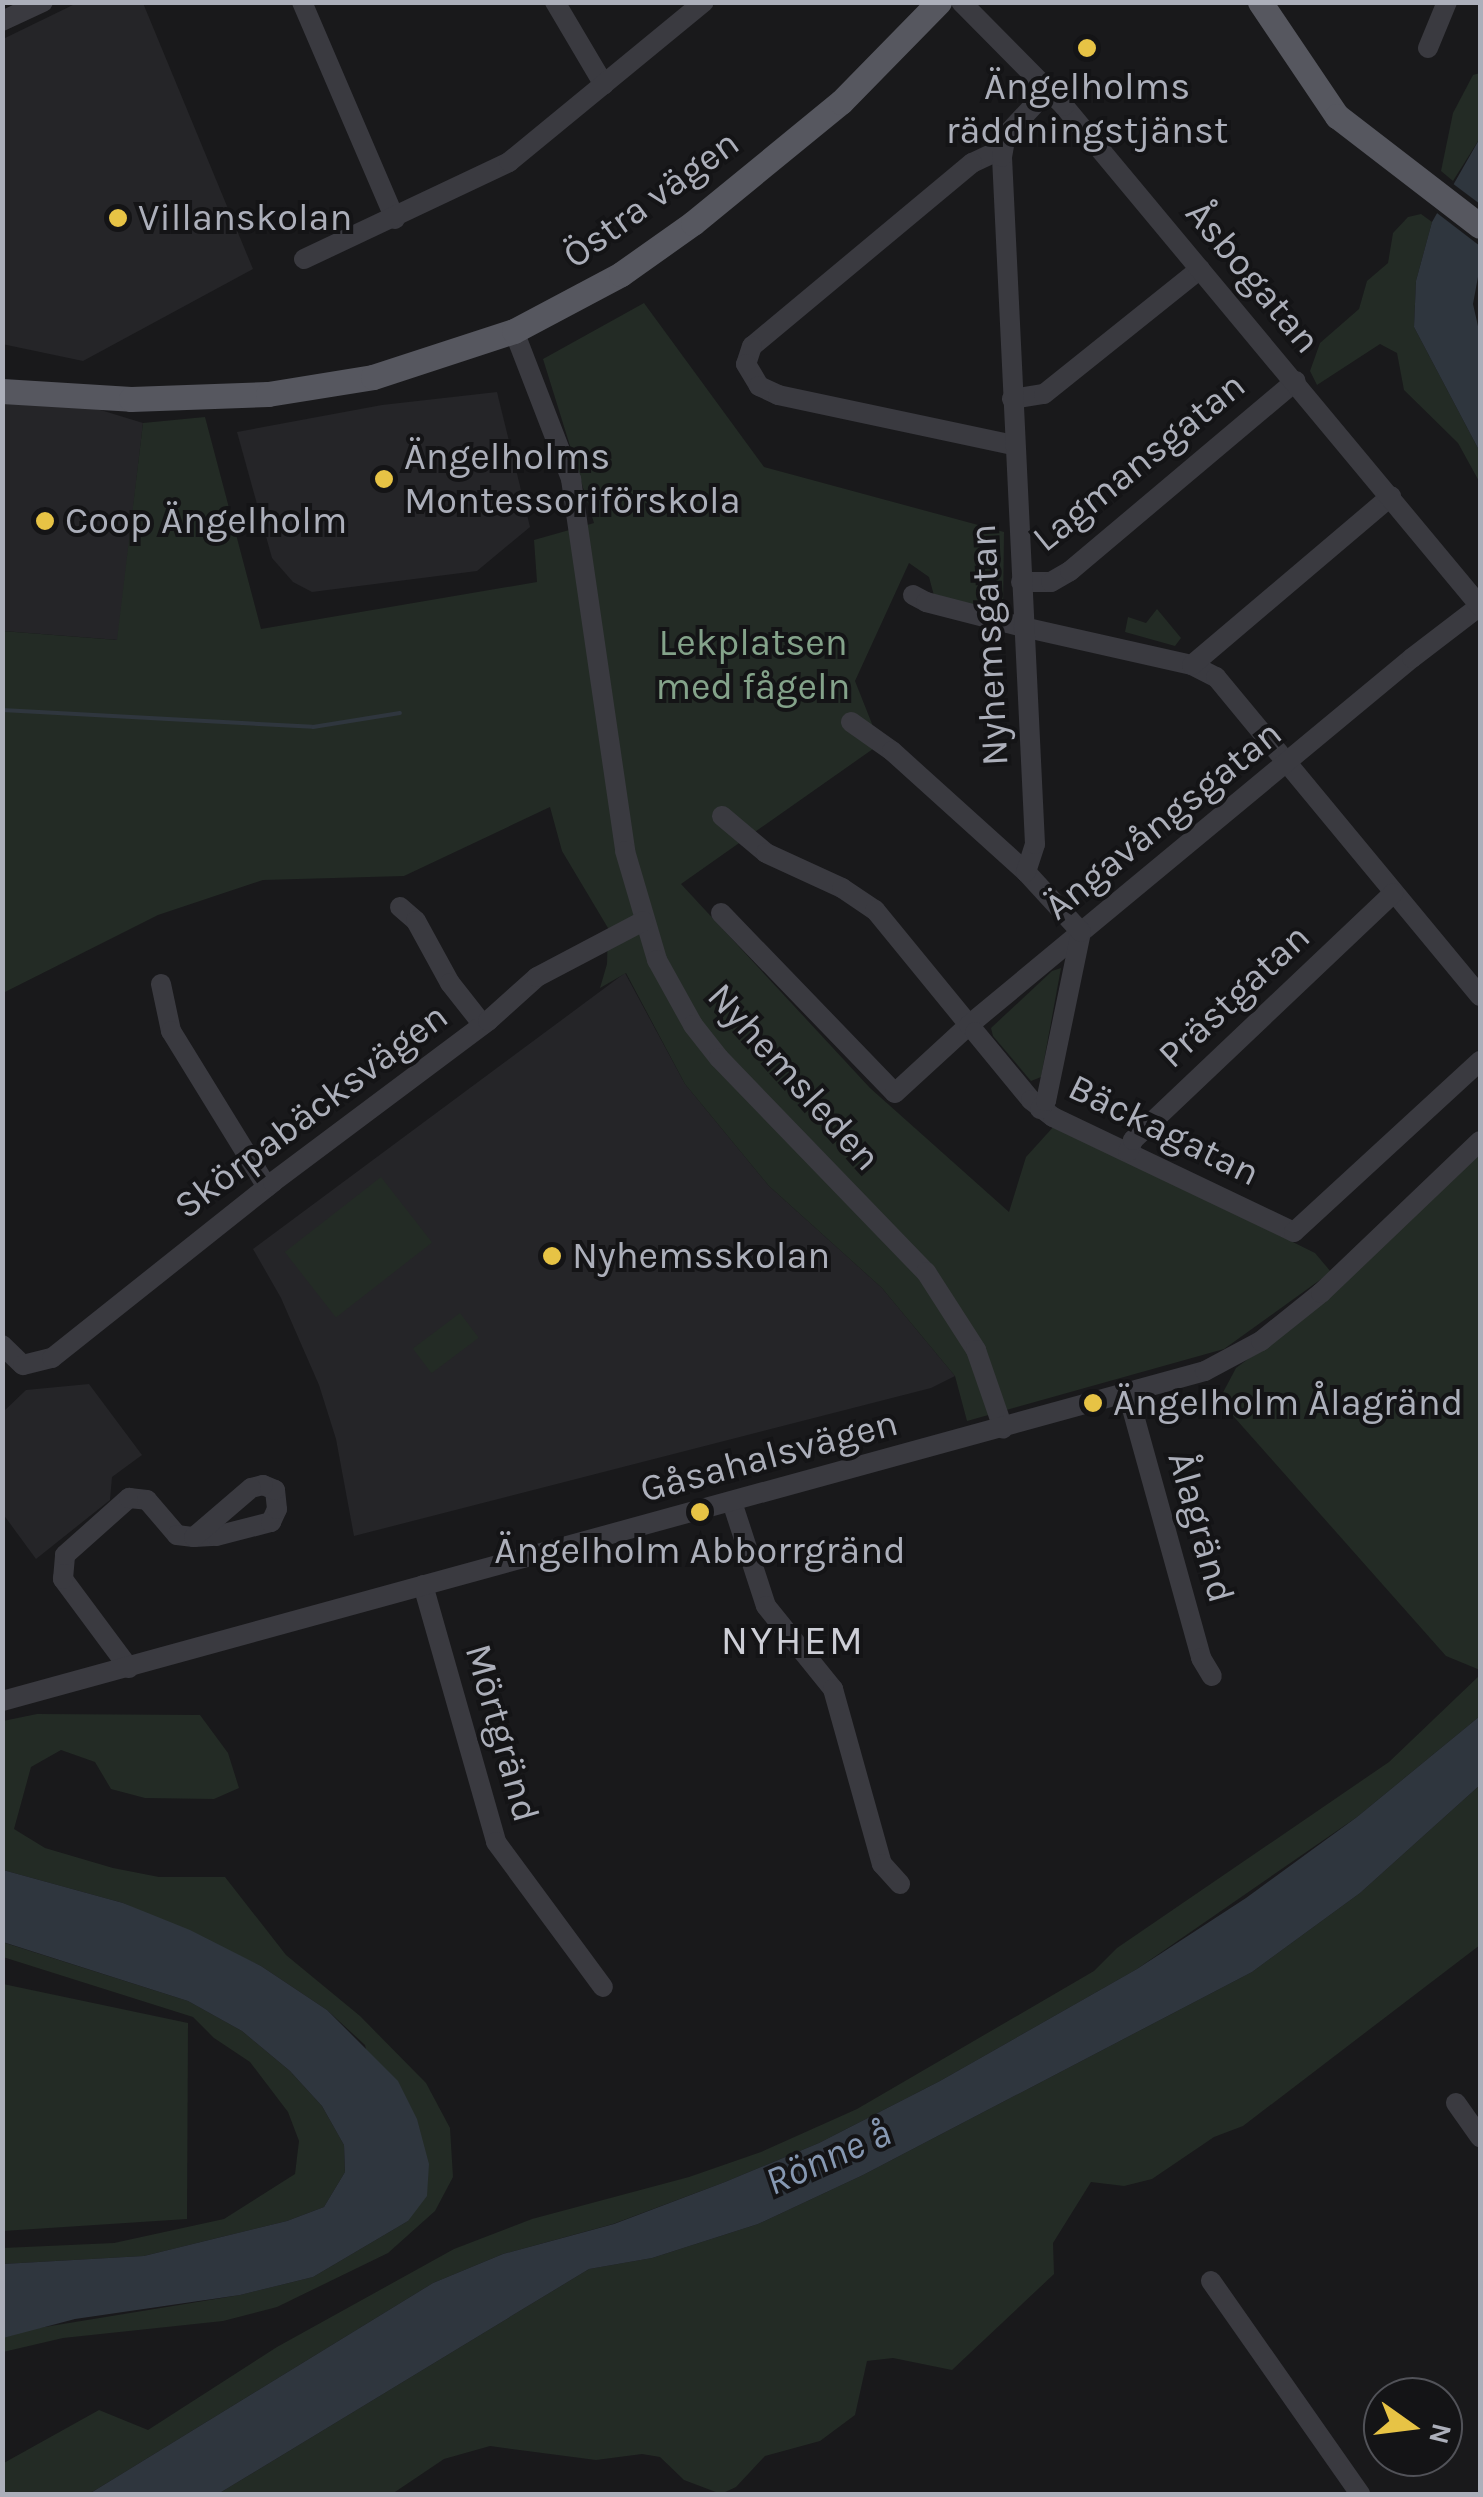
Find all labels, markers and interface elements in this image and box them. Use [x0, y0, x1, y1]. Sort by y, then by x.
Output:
marker: Ängelholms räddningstjänst [1076, 37, 1098, 59]
place label: Ängelholms räddningstjänst [946, 64, 1228, 153]
street label: Östra vägen [554, 120, 748, 278]
street label: Åsbogatan [1176, 191, 1330, 363]
place label: Villanskolan [138, 195, 352, 241]
marker: Villanskolan [107, 207, 129, 229]
street label: Lagmansgatan [1024, 362, 1254, 562]
place label: Ängelholms Montessoriförskola [404, 434, 741, 524]
marker: Ängelholms Montessoriförskola [373, 468, 395, 490]
place label: Coop Ängelholm [65, 498, 347, 544]
marker: Coop Ängelholm [34, 510, 56, 532]
street label: Nyhemsgatan [960, 523, 1018, 767]
park label: Lekplatsen med fågeln [655, 620, 851, 709]
street label: Ängavångsgatan [1035, 710, 1291, 930]
street label: Prästgatan [1149, 914, 1319, 1078]
street label: Nyhemsleden [698, 974, 890, 1180]
street label: Skörpabäcksvägen [165, 993, 457, 1229]
street label: Bäckagatan [1061, 1064, 1267, 1196]
place label: Nyhemsskolan [572, 1233, 830, 1279]
marker: Nyhemsskolan [541, 1245, 563, 1267]
place label: Ängelholm Ålagränd [1113, 1380, 1463, 1426]
marker: Ängelholm Ålagränd [1082, 1392, 1104, 1414]
street label: Gåsahalsvägen [635, 1400, 903, 1512]
street label: Ålagränd [1158, 1446, 1244, 1608]
marker: Ängelholm Abborrgränd [689, 1501, 711, 1523]
place label: Ängelholm Abborrgränd [494, 1528, 906, 1574]
district label: NYHEM [721, 1617, 865, 1665]
street label: Mörtgränd [455, 1639, 549, 1827]
water label: Rönne å [758, 2108, 898, 2206]
north arrow [1363, 2377, 1463, 2477]
text: N [1422, 2420, 1459, 2448]

